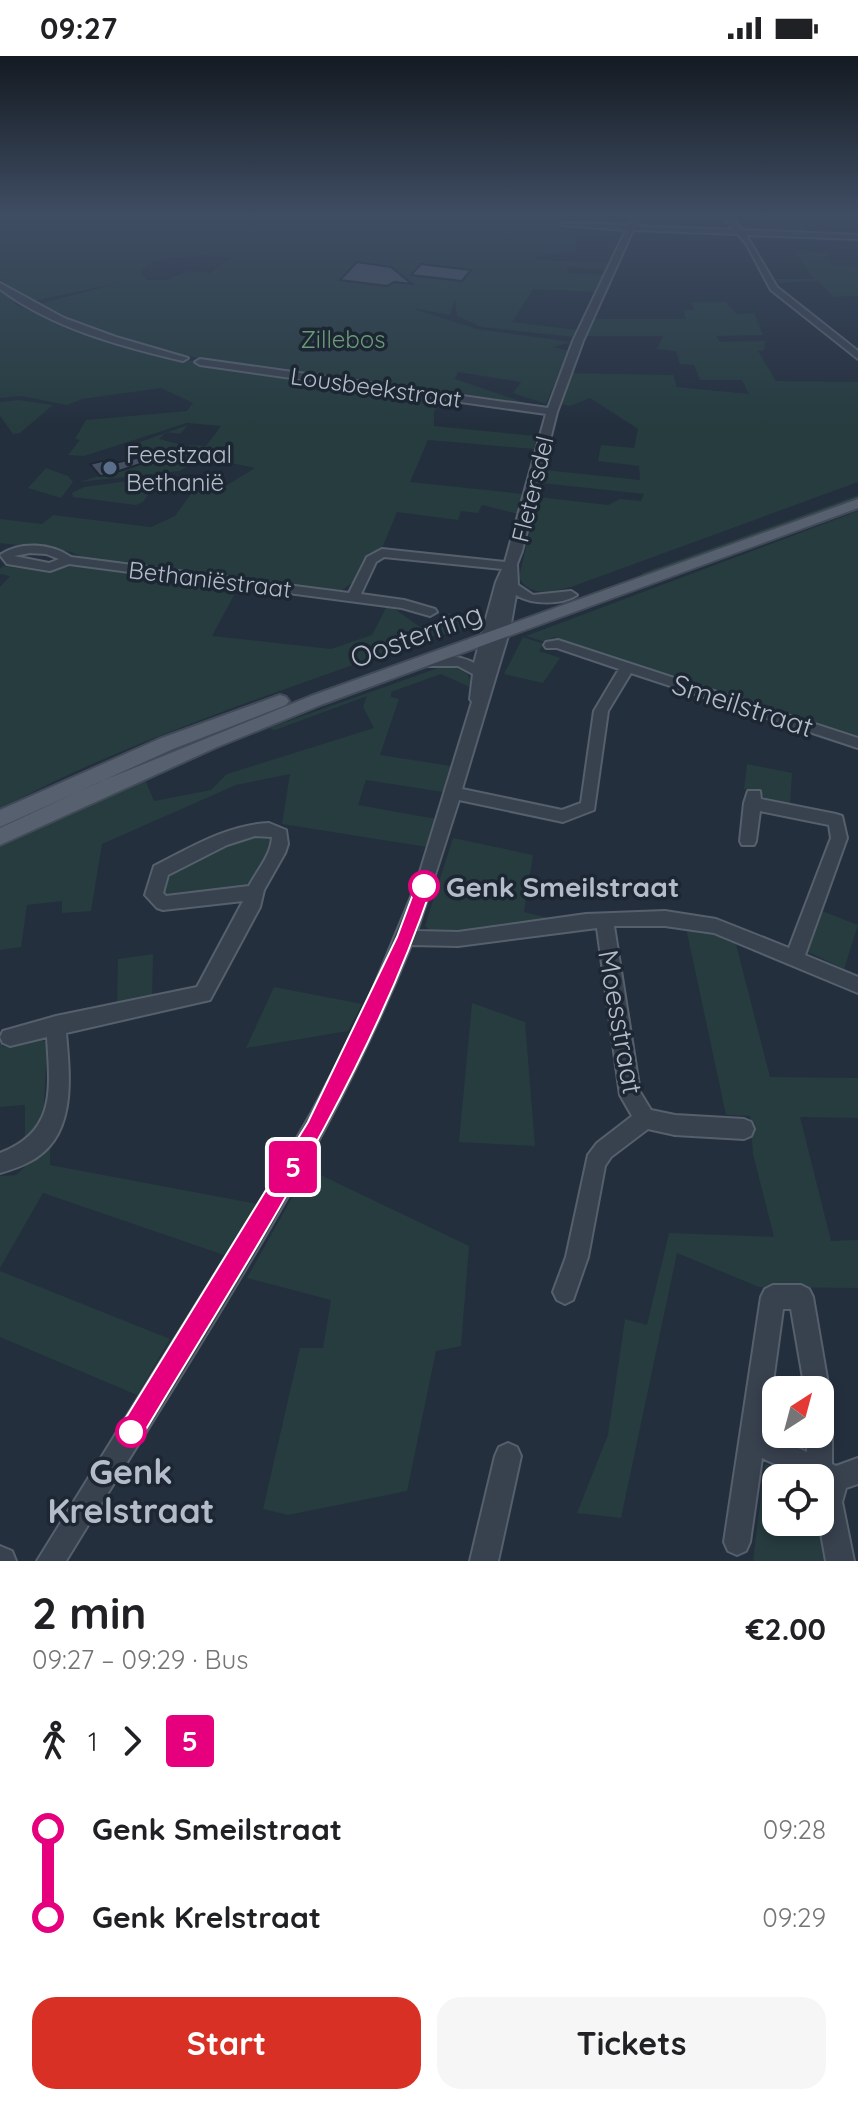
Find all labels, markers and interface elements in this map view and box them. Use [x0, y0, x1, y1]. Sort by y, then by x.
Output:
text: 09:27 [40, 9, 117, 47]
park label: Zillebos [300, 324, 386, 354]
street label: Lousbeekstraat [289, 360, 463, 414]
street label: Fletersdel [504, 433, 560, 545]
place label: Feestzaal Bethanië [126, 439, 232, 497]
marker: Feestzaal Bethanië [101, 459, 119, 477]
street label: Bethaniëstraat [127, 554, 293, 604]
street label: Oosterring [345, 595, 487, 675]
street label: Smeilstraat [668, 666, 818, 744]
place label: Genk Smeilstraat [446, 869, 679, 904]
marker: Genk Smeilstraat [409, 871, 439, 901]
street label: Moesstraat [591, 947, 651, 1097]
line badge: 5 [267, 1141, 319, 1193]
text: 5 [285, 1149, 301, 1184]
north arrow [762, 1376, 834, 1448]
map controls [762, 1376, 834, 1536]
marker: Genk Krelstraat [116, 1417, 146, 1447]
place label: Genk Krelstraat [48, 1450, 214, 1532]
button: locate [762, 1464, 834, 1536]
text: 2 min [32, 1585, 147, 1640]
text: €2.00 [746, 1610, 826, 1648]
text: 09:27 – 09:29 · Bus [32, 1643, 248, 1676]
icon: walk [32, 1719, 76, 1763]
icon: forward [110, 1719, 154, 1763]
text: 5 [182, 1723, 198, 1758]
text: 1 [88, 1725, 98, 1758]
text: Genk Smeilstraat [92, 1810, 342, 1848]
text: 09:28 [763, 1813, 826, 1846]
text: Genk Krelstraat [92, 1898, 321, 1936]
text: 09:29 [762, 1901, 826, 1934]
button: Start [32, 1997, 421, 2089]
button: Tickets [437, 1997, 826, 2089]

